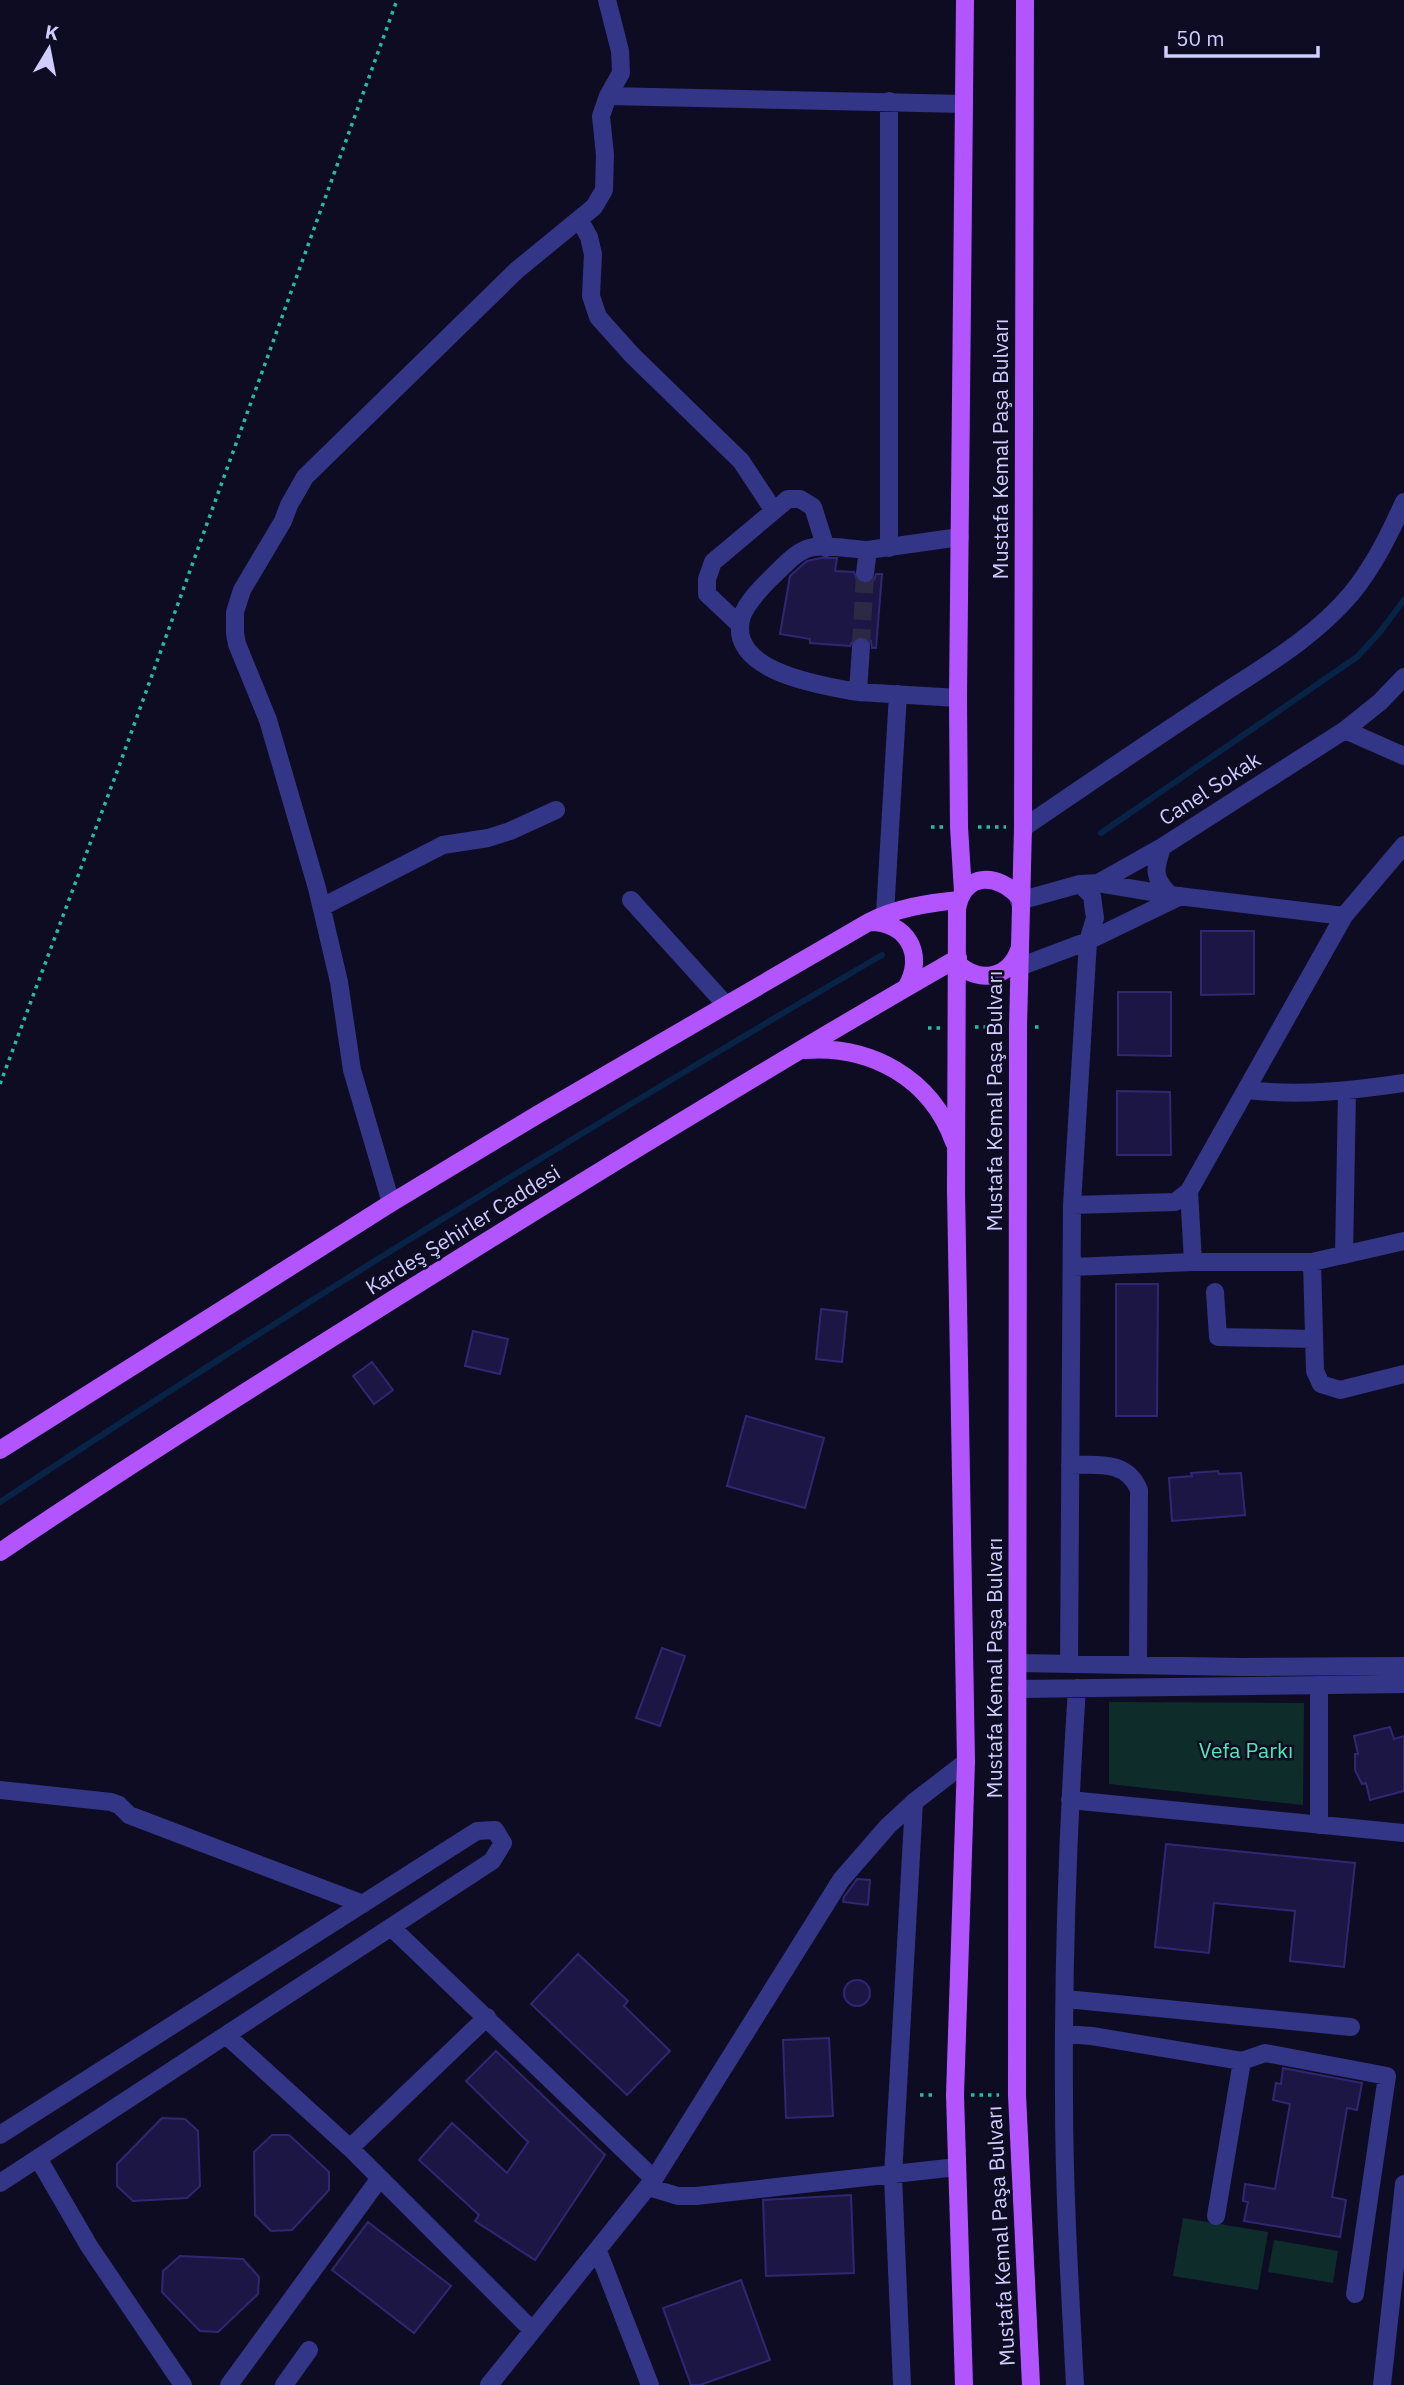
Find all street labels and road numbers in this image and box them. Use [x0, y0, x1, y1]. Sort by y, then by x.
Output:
street label: Mustafa Kemal Paşa Bulvarı [986, 319, 1014, 579]
street label: Canel Sokak [1153, 745, 1266, 831]
street label: Mustafa Kemal Paşa Bulvarı [980, 971, 1008, 1231]
street label: Kardeş Şehirler Caddesi [360, 1158, 565, 1301]
street label: Mustafa Kemal Paşa Bulvarı [980, 1538, 1008, 1798]
street label: Mustafa Kemal Paşa Bulvarı [979, 2105, 1021, 2367]

